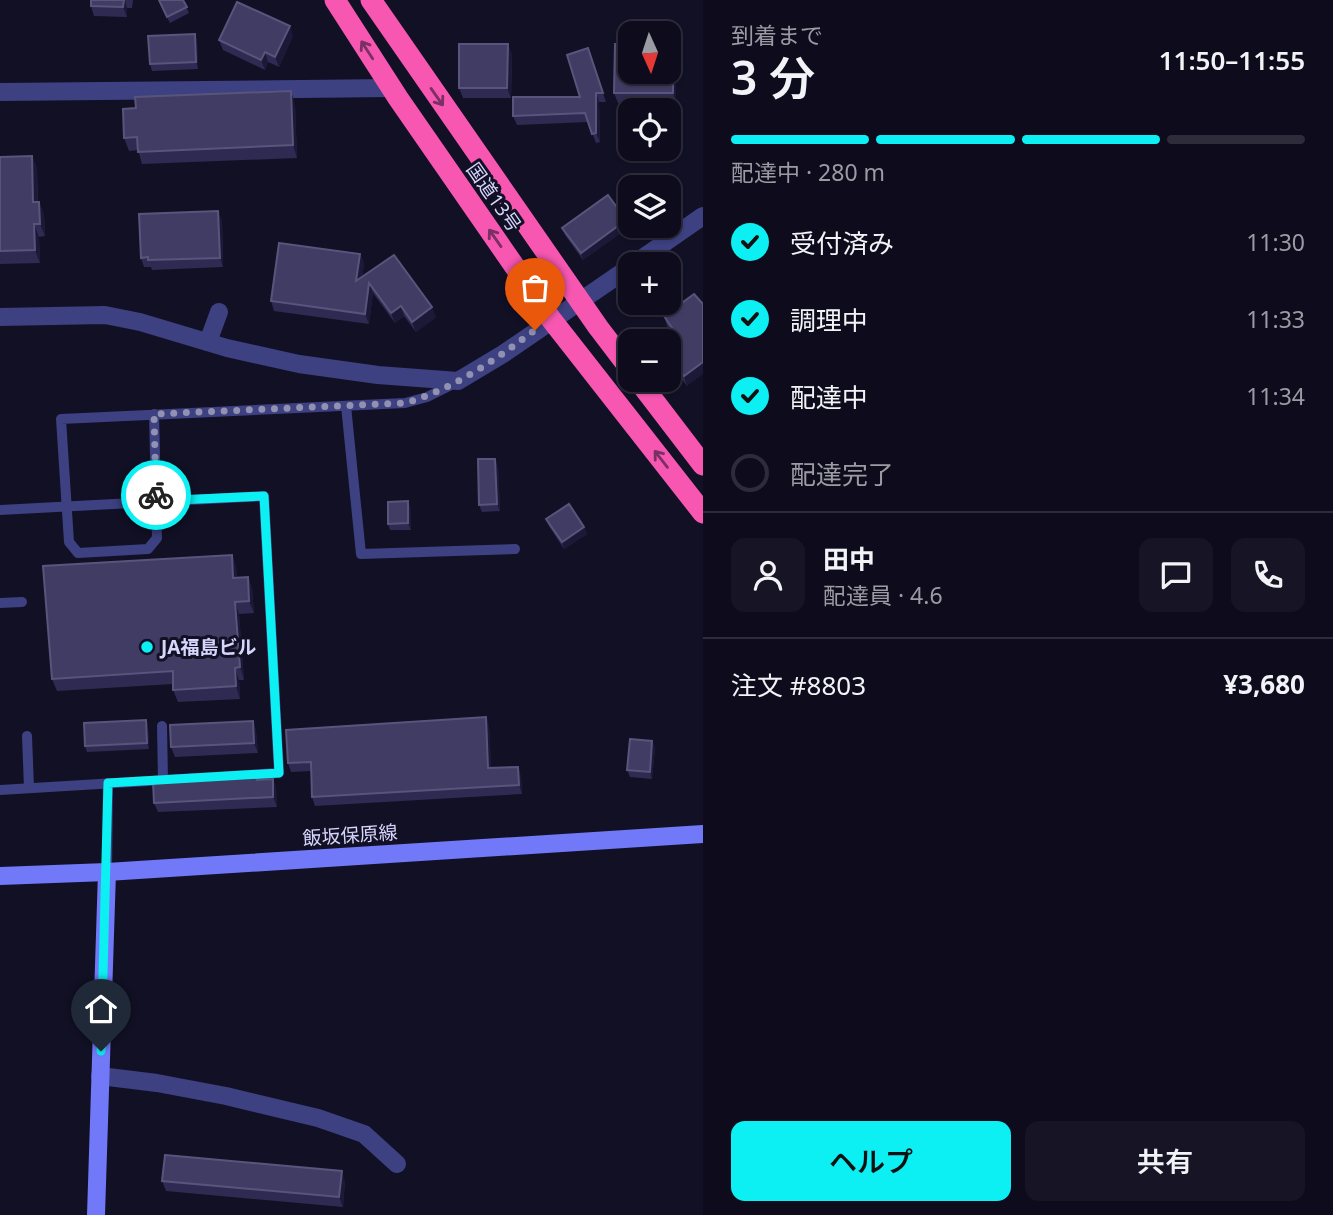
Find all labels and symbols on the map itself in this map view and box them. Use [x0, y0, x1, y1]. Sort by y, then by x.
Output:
north arrow [618, 21, 681, 84]
one-way arrow [359, 41, 374, 60]
one-way arrow [430, 87, 444, 106]
street label: 国道13号 [461, 157, 527, 237]
one-way arrow [488, 229, 502, 248]
pin [505, 258, 565, 330]
one-way arrow [653, 450, 668, 468]
courier [121, 460, 191, 530]
place label: JA福島ビル [159, 634, 256, 660]
marker: JA福島ビル [139, 639, 155, 655]
street label: 飯坂保原線 [302, 819, 398, 851]
pin [71, 979, 131, 1051]

